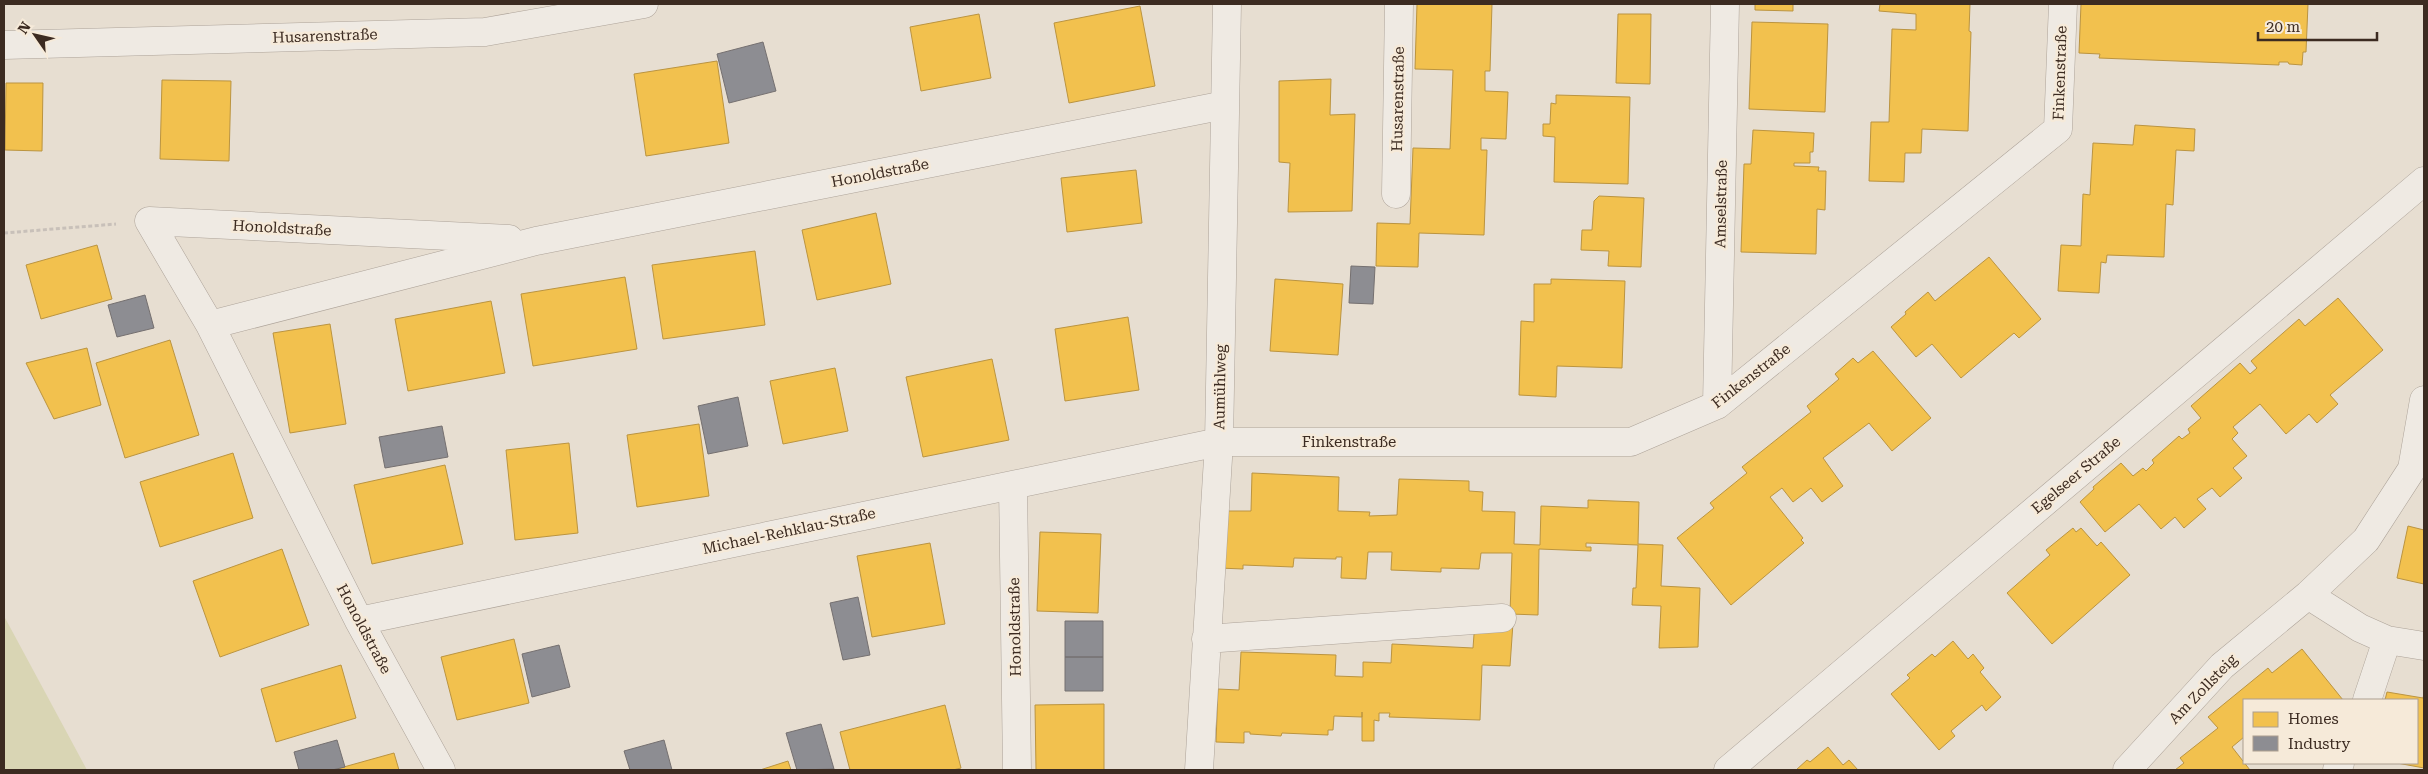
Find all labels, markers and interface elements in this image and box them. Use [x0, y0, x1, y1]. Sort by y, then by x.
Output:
north arrow [10, 10, 60, 60]
scale bar [2258, 10, 2377, 42]
text: 20 m [2266, 18, 2301, 36]
text: N [15, 19, 34, 37]
street label: Husarenstraße [272, 25, 378, 47]
street label: Finkenstraße [2049, 25, 2071, 121]
street label: Husarenstraße [1388, 46, 1408, 152]
street label: Honoldstraße [830, 155, 930, 191]
street label: Amselstraße [1711, 160, 1731, 248]
street label: Honoldstraße [232, 216, 332, 240]
street label: Finkenstraße [1708, 340, 1794, 412]
street label: Aumühlweg [1210, 344, 1230, 430]
street label: Finkenstraße [1302, 433, 1396, 451]
street label: Egelseer Straße [2028, 433, 2124, 517]
street label: Michael-Rehklau-Straße [701, 504, 877, 558]
street label: Honoldstraße [1005, 577, 1025, 677]
street label: Honoldstraße [333, 581, 395, 677]
street label: Am Zollsteig [2165, 650, 2241, 728]
legend [2243, 699, 2418, 764]
text: Homes [2288, 710, 2339, 728]
text: Industry [2288, 735, 2350, 753]

